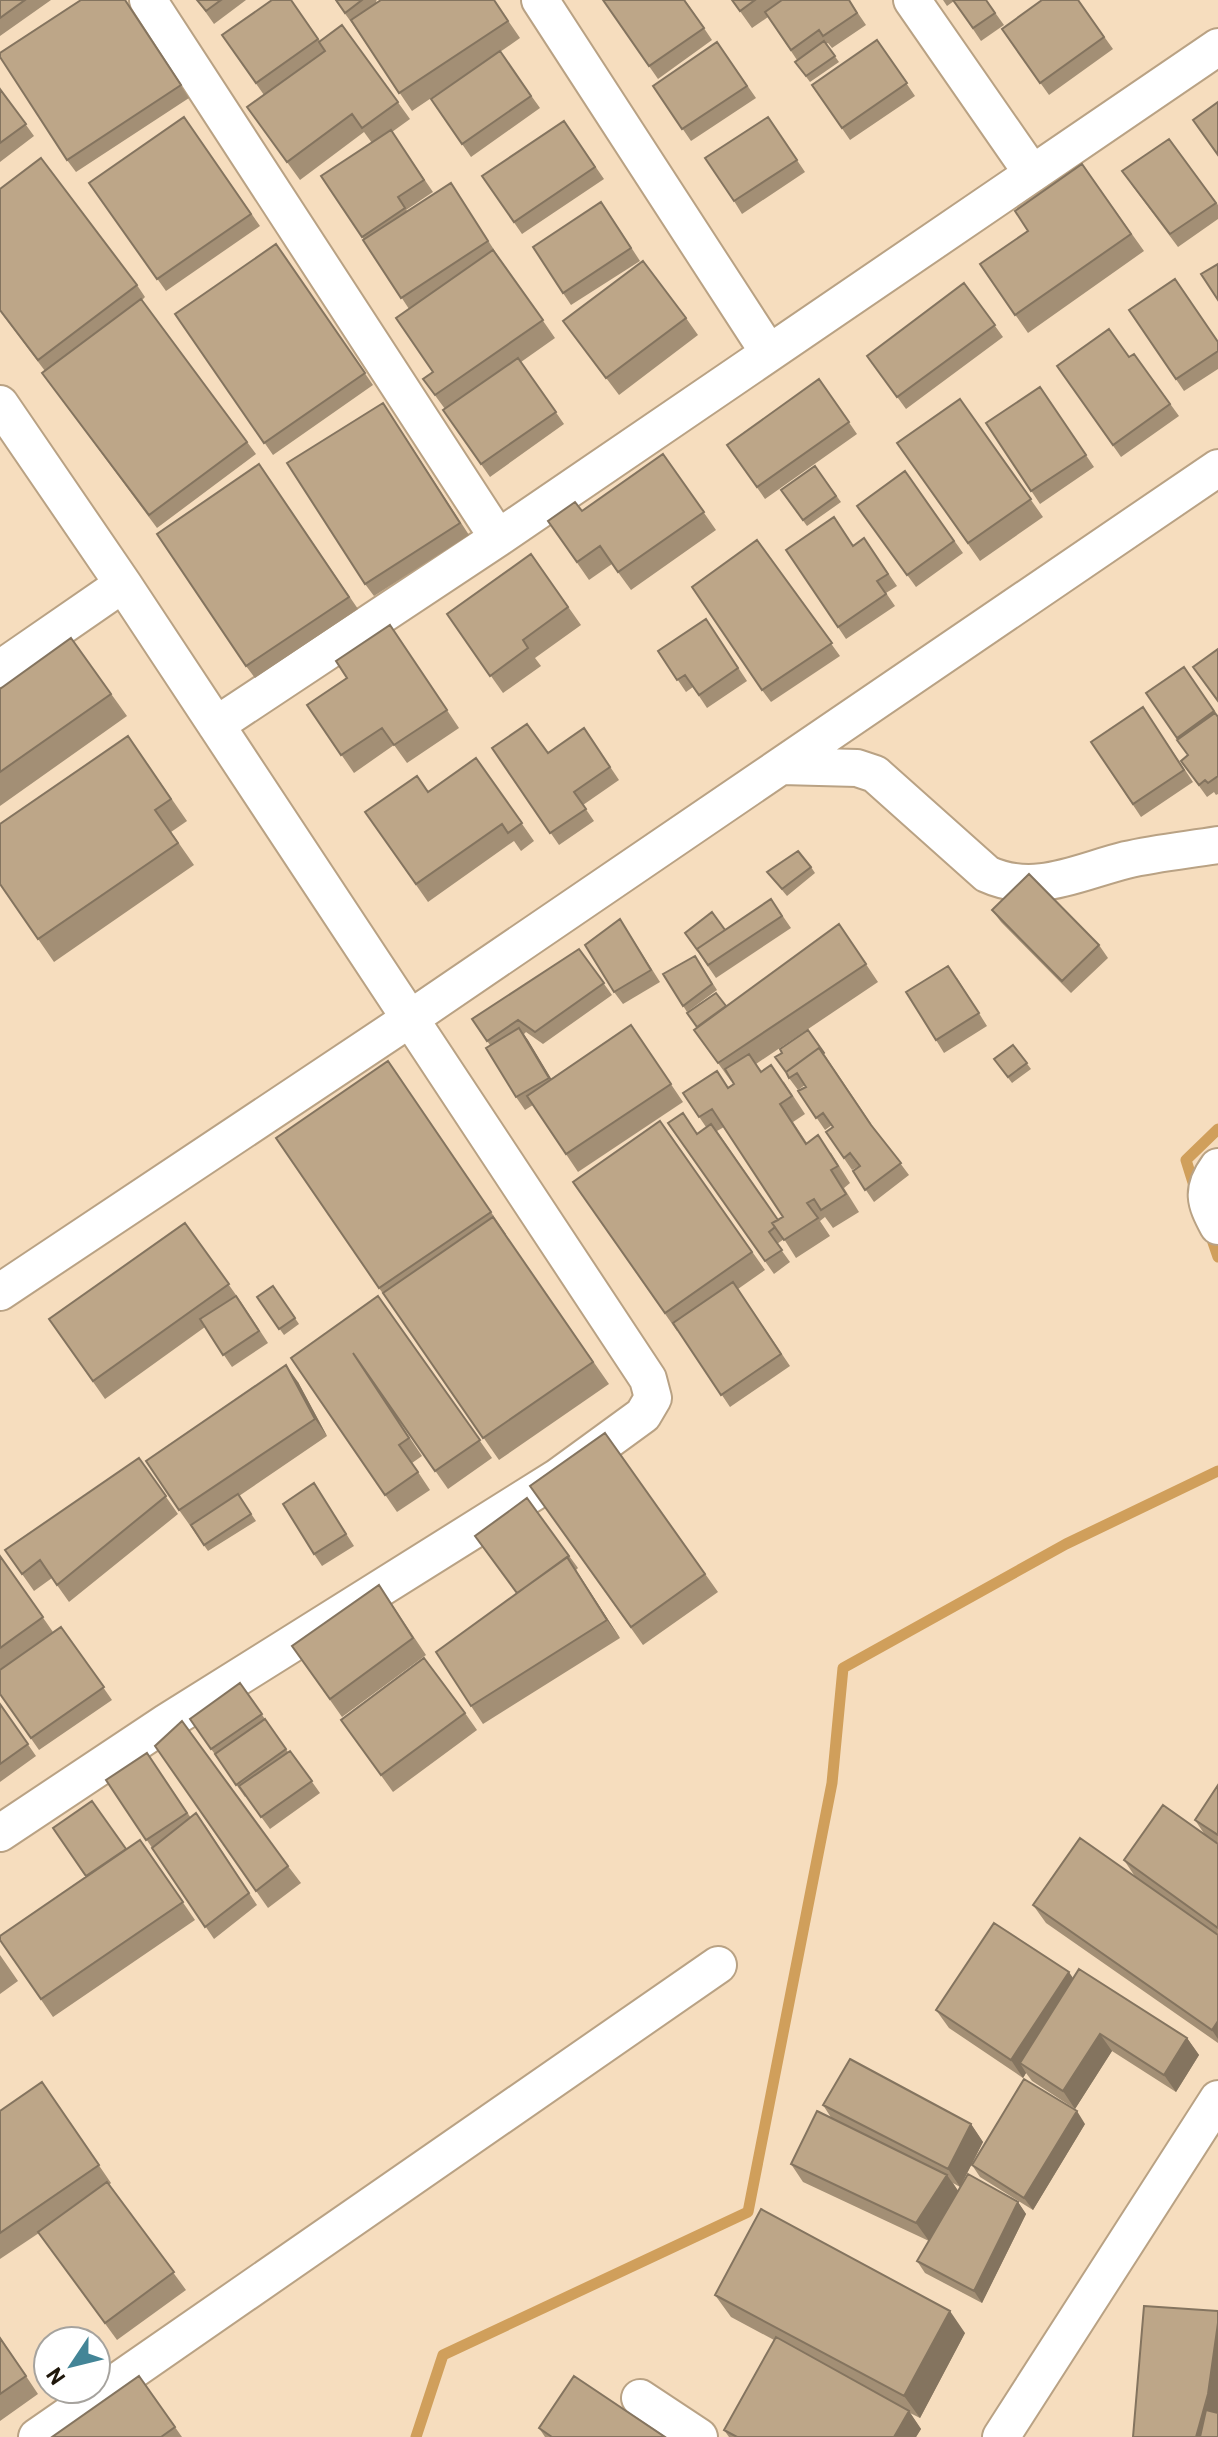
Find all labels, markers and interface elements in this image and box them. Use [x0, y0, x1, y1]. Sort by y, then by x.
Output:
north arrow [32, 2325, 112, 2405]
text: N [40, 2364, 70, 2390]

